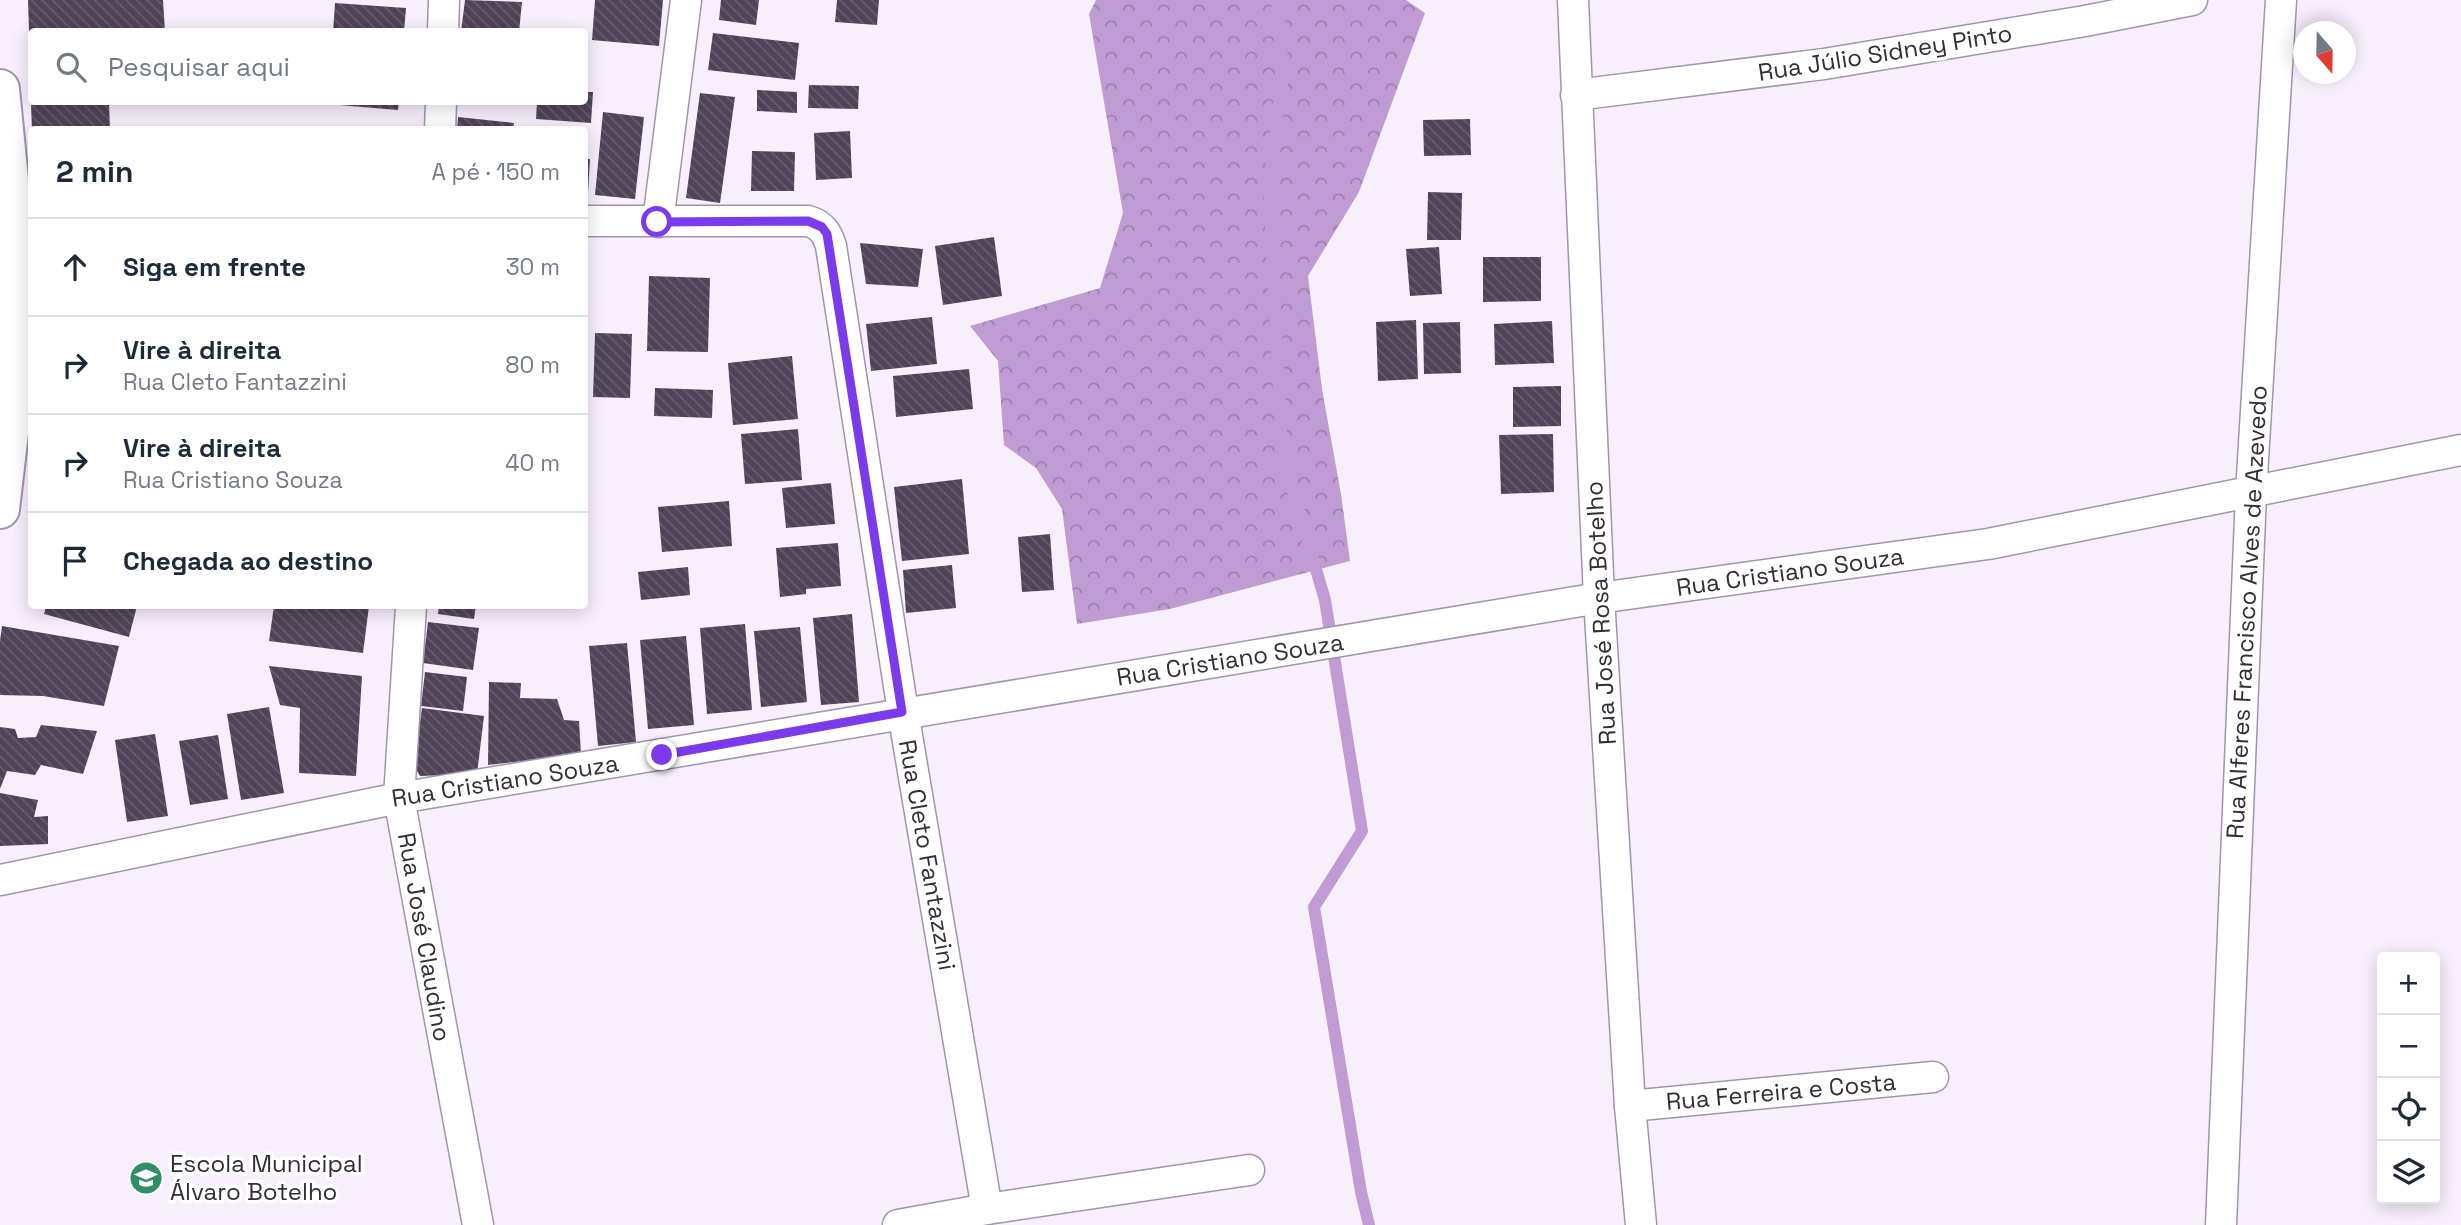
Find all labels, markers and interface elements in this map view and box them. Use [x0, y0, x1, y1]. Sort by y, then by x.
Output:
street label: Rua Júlio Sidney Pinto [1756, 17, 2014, 88]
north arrow [2293, 21, 2356, 84]
search box [28, 28, 588, 105]
icon: search [52, 48, 90, 86]
text: Pesquisar aqui [108, 50, 290, 84]
text: 2 min [56, 152, 134, 191]
text: A pé · 150 m [432, 157, 560, 187]
route start [641, 206, 672, 237]
icon: ahead [56, 248, 94, 286]
text: Siga em frente [123, 250, 306, 284]
text: 30 m [506, 252, 560, 282]
text: Vire à direita [123, 333, 281, 367]
icon: right [56, 346, 94, 384]
text: 80 m [505, 350, 560, 380]
text: Rua Cleto Fantazzini [123, 367, 347, 397]
street label: Rua Alferes Francisco Alves de Azevedo [2219, 384, 2274, 840]
text: Vire à direita [123, 431, 281, 465]
icon: right [56, 444, 94, 482]
text: 40 m [505, 448, 560, 478]
text: Rua Cristiano Souza [123, 465, 343, 495]
street label: Rua José Rosa Botelho [1578, 480, 1623, 746]
street label: Rua Cristiano Souza [1674, 540, 1906, 603]
icon: arrive [56, 542, 94, 580]
text: Chegada ao destino [123, 544, 373, 578]
street label: Rua Cristiano Souza [1114, 626, 1346, 693]
street label: Rua Cleto Fantazzini [892, 737, 963, 973]
route end [646, 739, 677, 770]
street label: Rua Cristiano Souza [389, 747, 621, 814]
street label: Rua José Claudino [391, 830, 458, 1044]
map controls [2377, 952, 2440, 1204]
button: + [2377, 952, 2440, 1015]
button: − [2377, 1015, 2440, 1078]
street label: Rua Ferreira e Costa [1665, 1066, 1898, 1117]
button: locate [2377, 1078, 2440, 1141]
button: layers [2377, 1141, 2440, 1204]
place label: Escola Municipal Álvaro Botelho [170, 1148, 363, 1207]
school or university icon: Escola Municipal Álvaro Botelho [127, 1159, 165, 1197]

